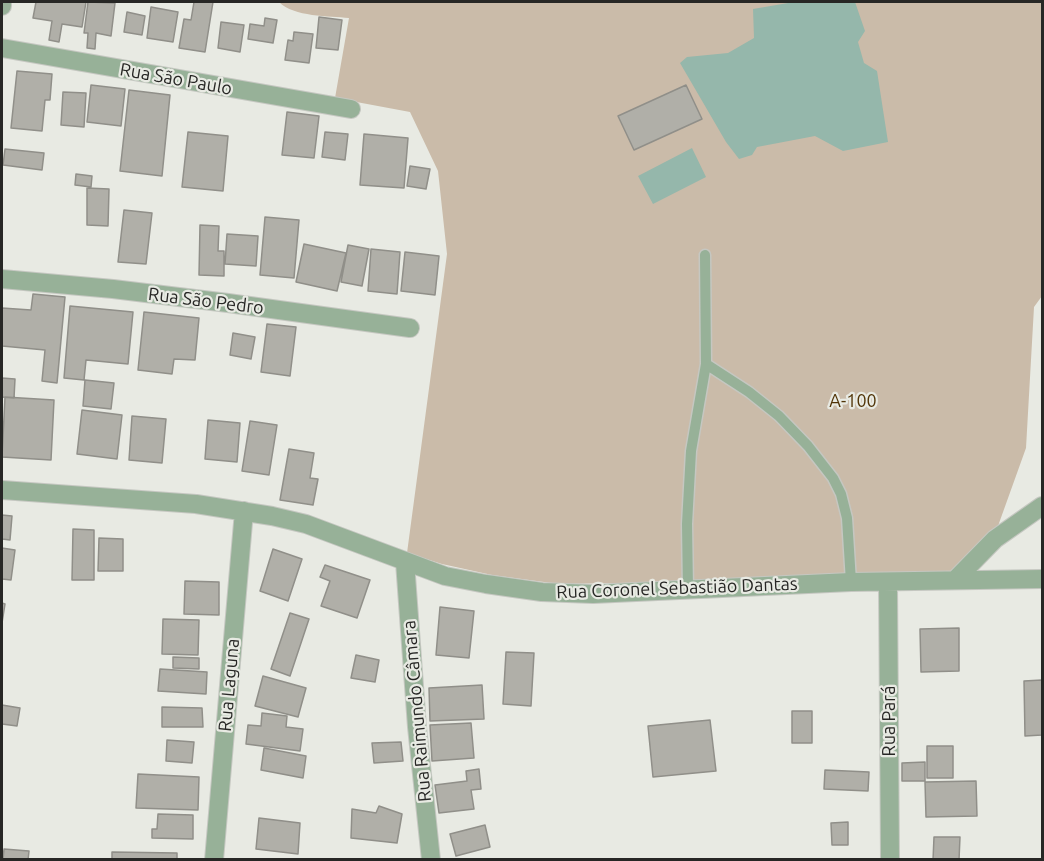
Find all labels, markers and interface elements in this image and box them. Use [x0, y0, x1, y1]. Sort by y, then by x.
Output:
street label: Rua São Paulo [118, 59, 234, 99]
street label: Rua São Pedro [147, 283, 265, 319]
park label: A-100 [829, 390, 877, 412]
street label: Rua Coronel Sebastião Dantas [556, 573, 798, 603]
street label: Rua Raimundo Câmara [398, 619, 436, 803]
street label: Rua Laguna [214, 638, 244, 732]
street label: Rua Pará [878, 686, 900, 756]

